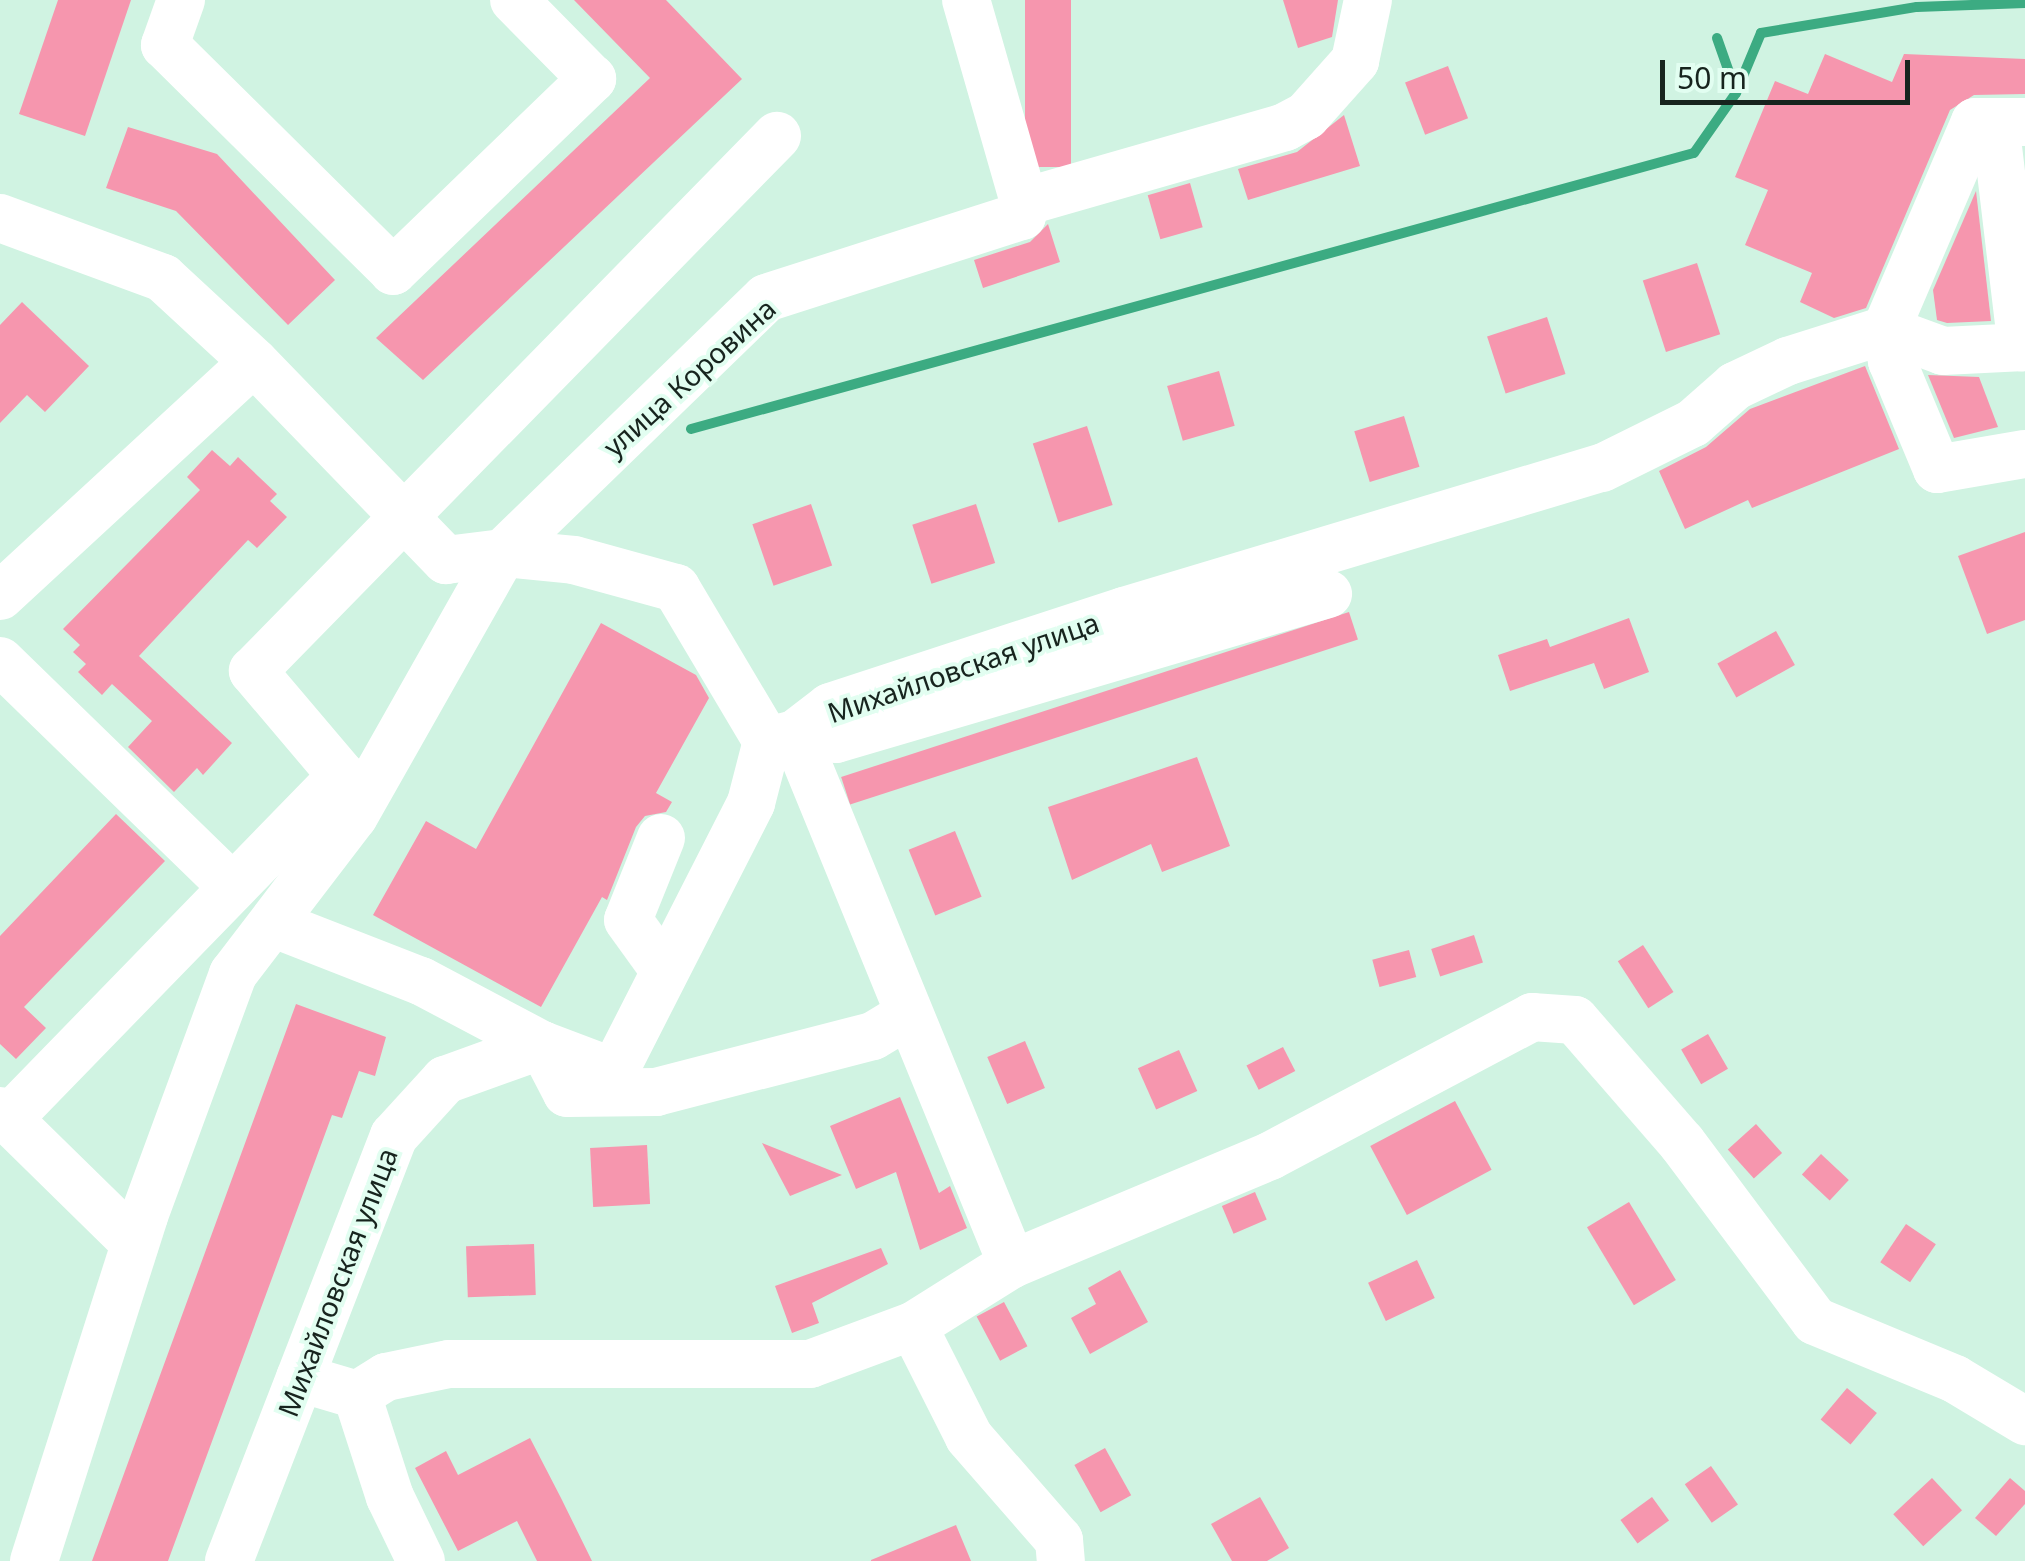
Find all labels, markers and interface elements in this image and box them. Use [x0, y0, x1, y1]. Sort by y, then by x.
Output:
scale bar [1665, 40, 1915, 102]
text: 50 m [1677, 57, 1747, 98]
street label: улица Коровина [596, 291, 782, 463]
street label: Михайловская улица [823, 605, 1103, 729]
street label: Михайловская улица [270, 1143, 404, 1421]

